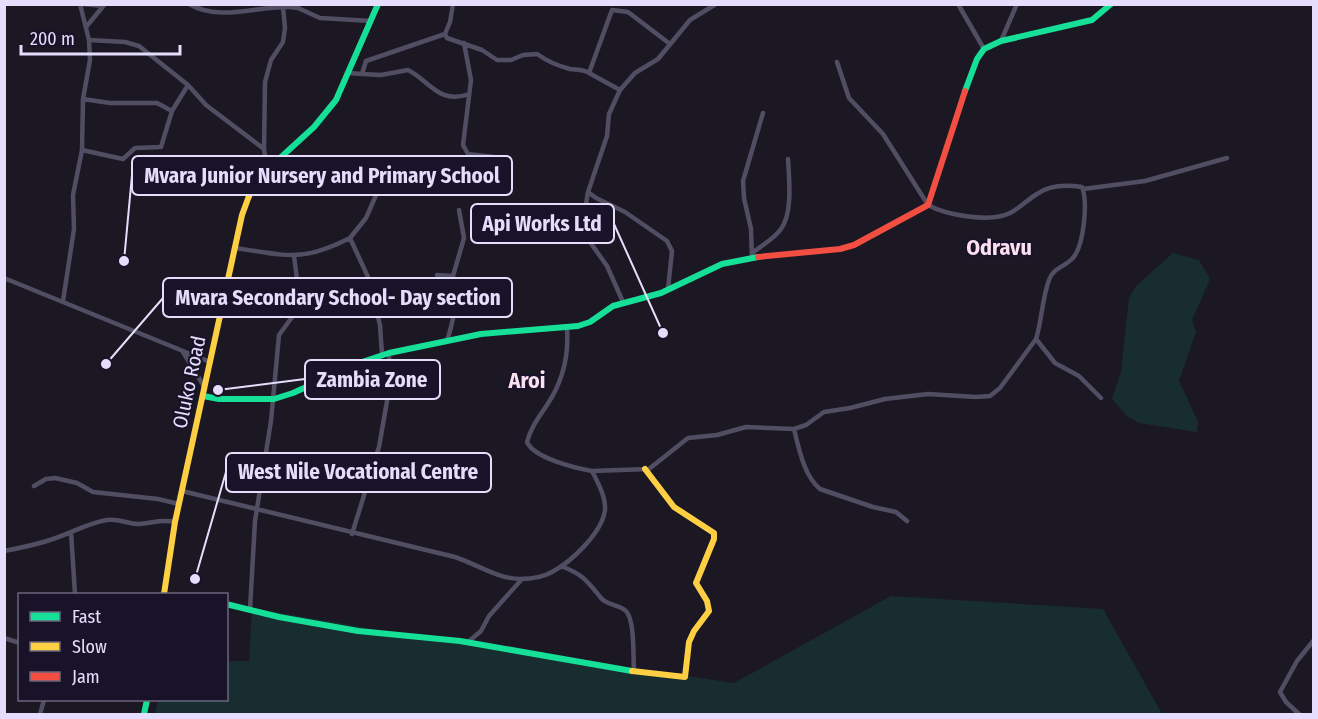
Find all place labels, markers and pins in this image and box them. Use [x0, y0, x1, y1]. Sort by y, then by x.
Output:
callout: Mvara Junior Nursery and Primary School [132, 156, 512, 195]
callout: Api Works Ltd [471, 204, 614, 243]
callout: Mvara Secondary School- Day section [163, 278, 512, 317]
callout: Zambia Zone [305, 360, 440, 399]
callout: West Nile Vocational Centre [226, 453, 491, 492]

